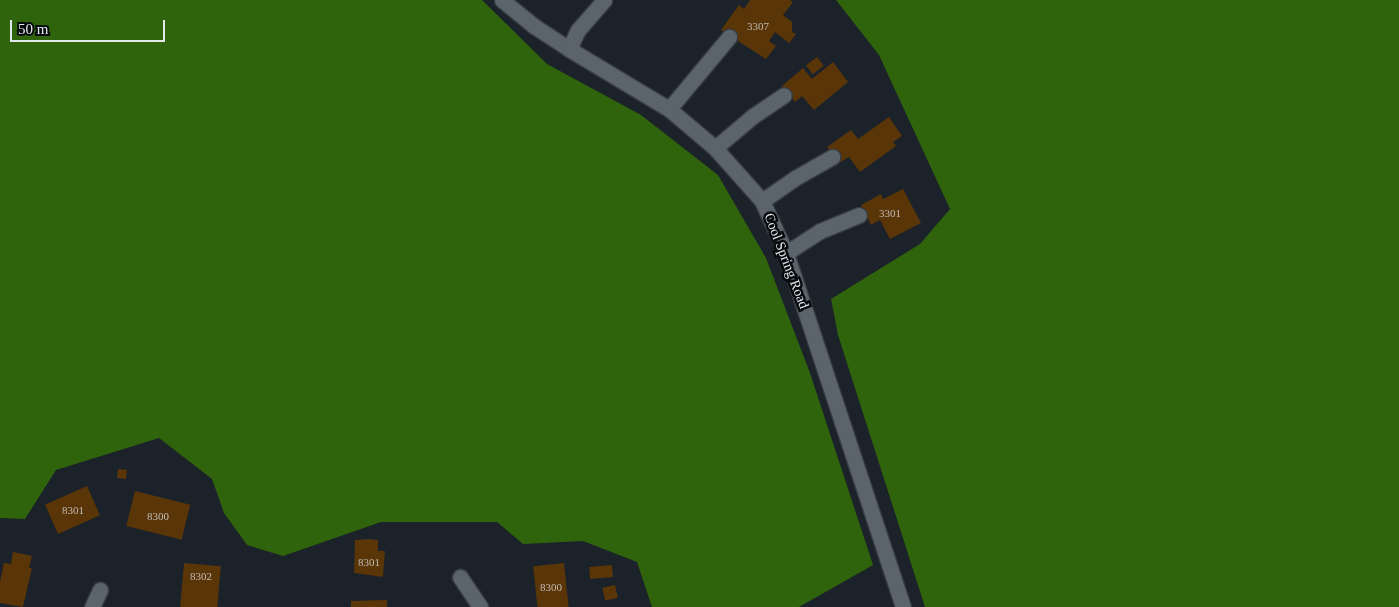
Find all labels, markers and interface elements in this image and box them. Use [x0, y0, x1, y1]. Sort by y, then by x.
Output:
scale bar [12, 10, 168, 42]
house number: 3307 [747, 19, 769, 33]
text: 50 m [18, 21, 48, 37]
house number: 3301 [879, 206, 901, 220]
street label: Cool Spring Road [760, 211, 812, 311]
house number: 8301 [62, 503, 84, 517]
house number: 8300 [147, 509, 169, 523]
house number: 8301 [358, 555, 380, 569]
house number: 8302 [190, 569, 212, 583]
house number: 8300 [540, 580, 562, 594]

